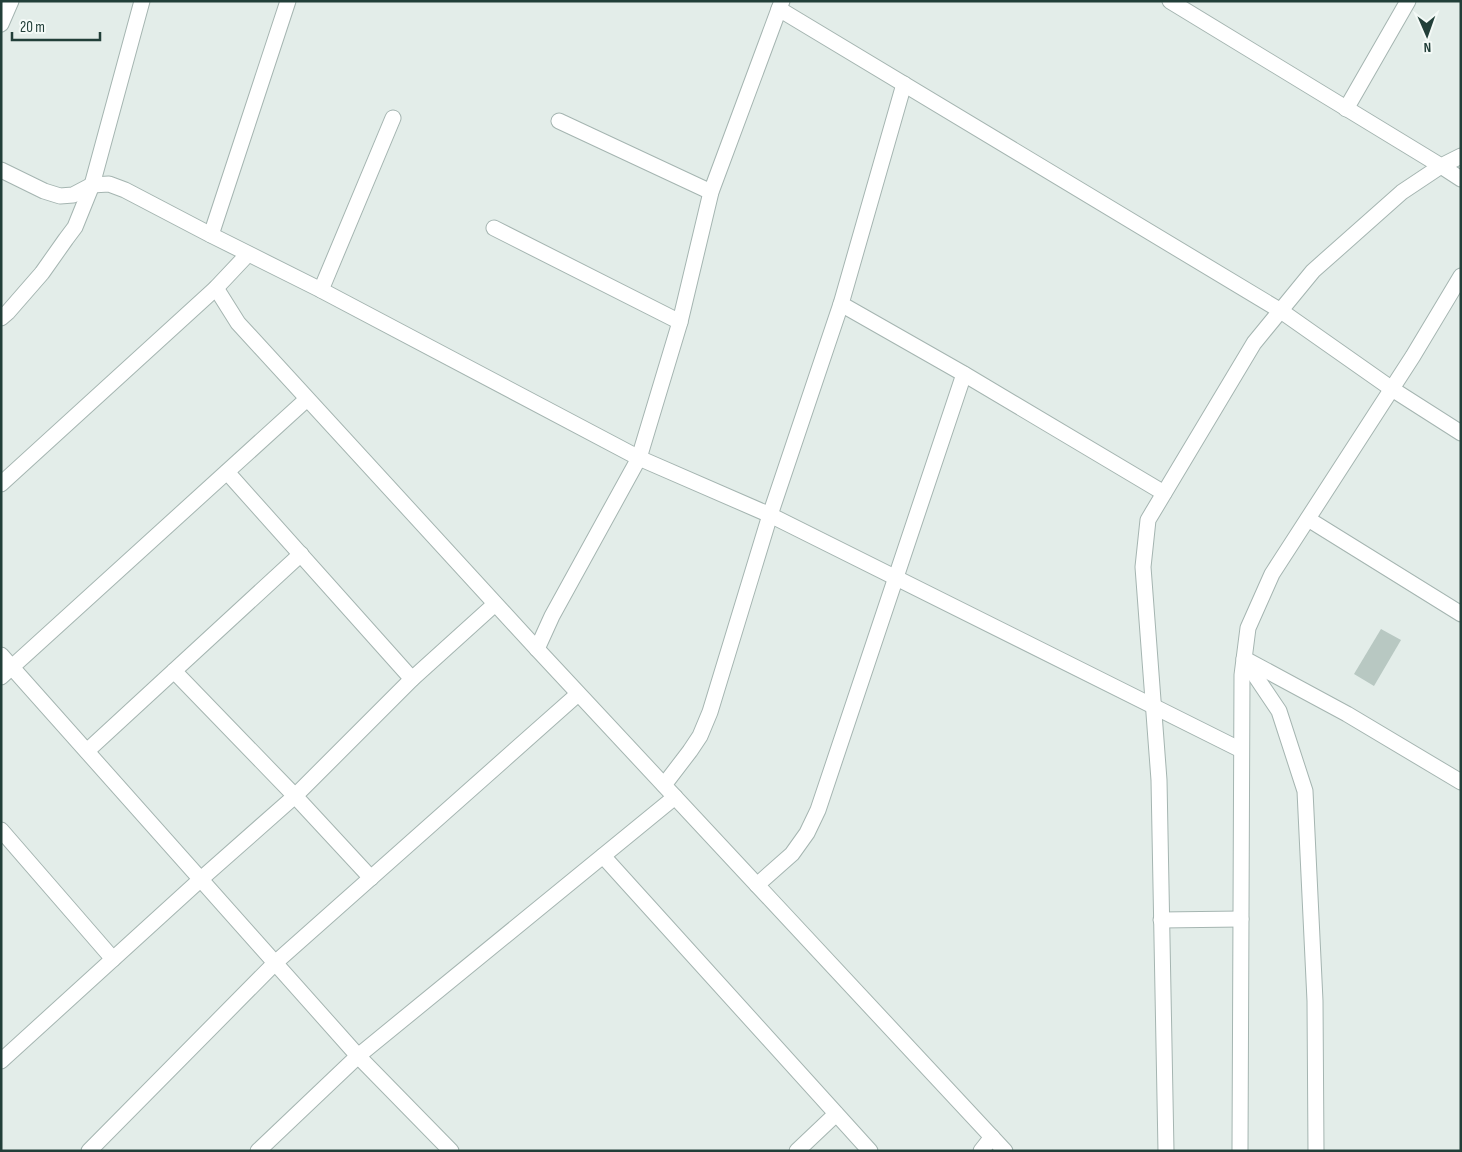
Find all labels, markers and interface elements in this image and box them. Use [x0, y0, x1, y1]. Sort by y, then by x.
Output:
scale bar [12, 10, 100, 42]
north arrow [1402, 10, 1452, 60]
text: 20 m [20, 18, 45, 37]
text: N [1423, 39, 1431, 56]

